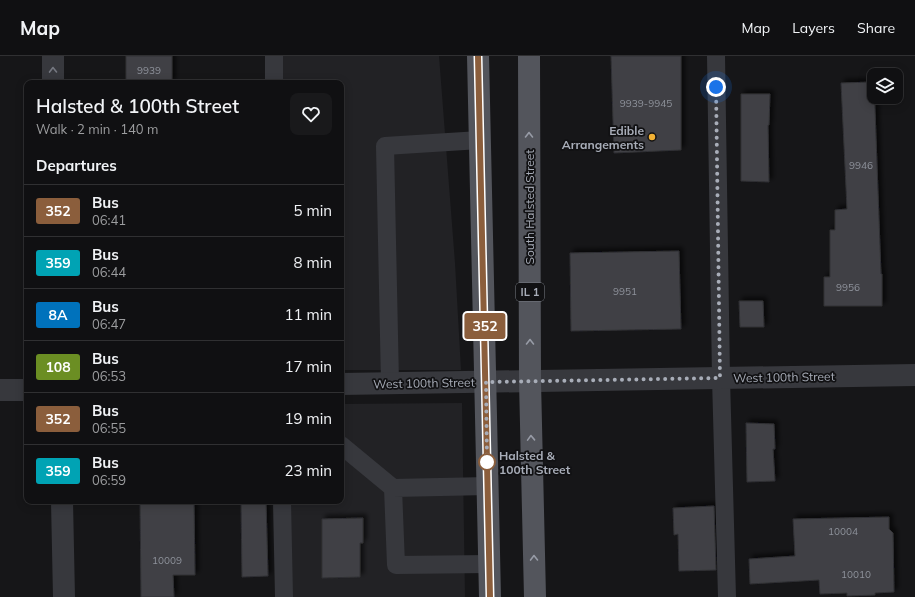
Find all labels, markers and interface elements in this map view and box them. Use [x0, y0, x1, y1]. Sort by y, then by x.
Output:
text: Map [20, 16, 60, 40]
text: Map [741, 19, 770, 37]
text: Layers [792, 19, 835, 37]
text: Share [857, 19, 895, 37]
house number: 9939 [137, 64, 161, 77]
one-way arrow [49, 66, 57, 72]
map controls [867, 68, 903, 104]
button: layers [867, 68, 903, 104]
your location [706, 77, 726, 97]
button: heart [290, 93, 332, 135]
text: Halsted & 100th Street [36, 94, 239, 118]
house number: 9939-9945 [620, 97, 672, 110]
text: Walk · 2 min · 140 m [36, 121, 158, 137]
place label: Edible Arrangements [562, 123, 644, 152]
one-way arrow [525, 132, 533, 138]
marker: Edible Arrangements [647, 132, 657, 142]
street label: South Halsted Street [522, 150, 537, 264]
text: Departures [36, 156, 117, 175]
house number: 9946 [849, 159, 873, 172]
text: Bus [92, 193, 119, 212]
text: 5 min [294, 201, 332, 220]
text: 352 [45, 202, 71, 220]
text: 06:41 [92, 212, 126, 228]
text: Bus [92, 245, 119, 264]
text: 8 min [294, 253, 332, 272]
text: 359 [45, 254, 71, 272]
text: 06:44 [92, 264, 126, 280]
house number: 9956 [836, 281, 860, 294]
road number: IL 1 [516, 283, 544, 301]
house number: 9951 [613, 285, 637, 298]
text: Bus [92, 297, 119, 316]
text: 11 min [285, 305, 332, 324]
text: 8A [49, 306, 67, 324]
line badge: 352 [462, 313, 508, 339]
text: 06:47 [92, 316, 126, 332]
text: 352 [472, 317, 498, 335]
one-way arrow [526, 339, 534, 345]
text: Bus [92, 349, 119, 368]
text: 17 min [285, 357, 332, 376]
text: 108 [45, 358, 71, 376]
text: 06:53 [92, 368, 126, 384]
street label: West 100th Street [733, 369, 835, 385]
street label: West 100th Street [373, 375, 475, 391]
text: Bus [92, 401, 119, 420]
text: 19 min [285, 409, 332, 428]
text: 352 [45, 410, 71, 428]
text: 06:55 [92, 420, 126, 436]
one-way arrow [527, 435, 535, 441]
place label: Halsted & 100th Street [499, 448, 571, 477]
text: Bus [92, 453, 119, 472]
marker: Halsted & 100th Street [478, 453, 496, 471]
text: 23 min [285, 461, 332, 480]
text: 359 [45, 462, 71, 480]
text: 06:59 [92, 472, 126, 488]
house number: 10004 [828, 525, 858, 538]
house number: 10009 [152, 554, 182, 567]
one-way arrow [530, 555, 538, 561]
house number: 10010 [841, 568, 871, 581]

